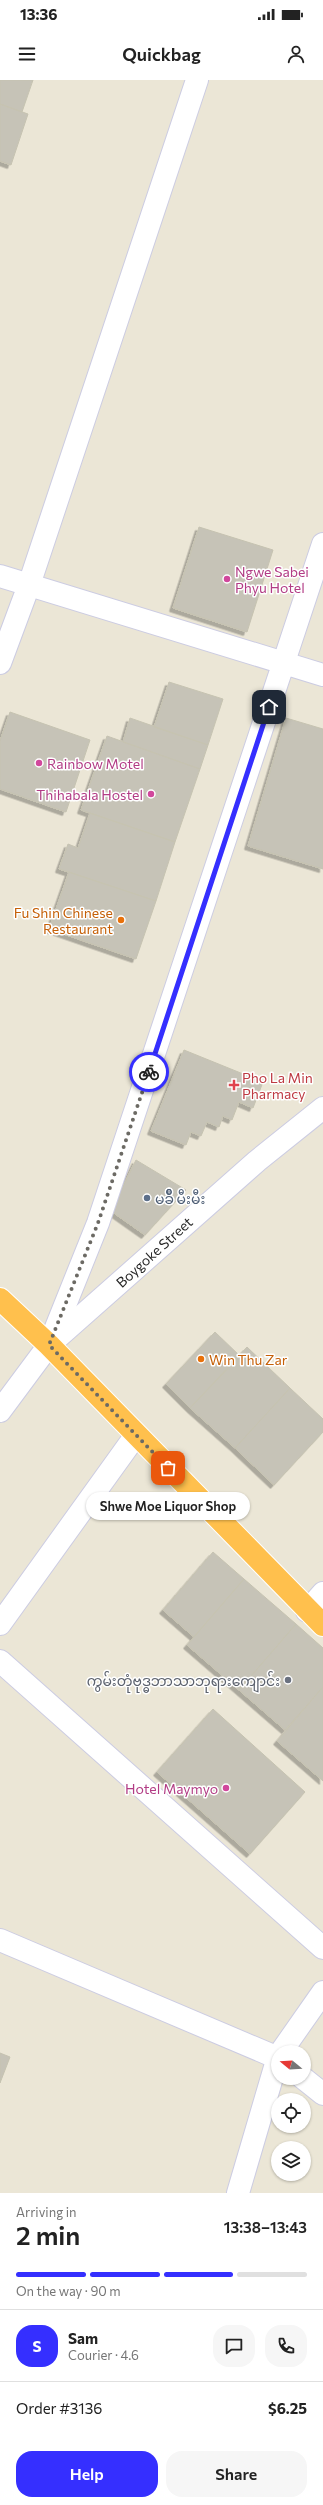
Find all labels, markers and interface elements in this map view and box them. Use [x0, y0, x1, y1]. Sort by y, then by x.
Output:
text: 13:36 [20, 5, 58, 23]
icon: menu [16, 43, 38, 65]
text: Quickbag [122, 43, 201, 65]
icon: person [285, 43, 307, 65]
place label: Ngwe Sabei Phyu Hotel [235, 563, 309, 596]
marker: Ngwe Sabei Phyu Hotel [222, 574, 232, 584]
pin [252, 690, 286, 724]
icon: home [258, 696, 280, 718]
place label: Rainbow Motel [47, 755, 144, 772]
marker: Rainbow Motel [34, 758, 44, 768]
place label: Thihabala Hostel [36, 786, 143, 803]
marker: Thihabala Hostel [146, 789, 156, 799]
place label: Fu Shin Chinese Restaurant [14, 904, 113, 937]
marker: Fu Shin Chinese Restaurant [116, 915, 126, 925]
courier [129, 1052, 169, 1092]
icon: bike [138, 1061, 160, 1083]
place label: Pho La Min Pharmacy [242, 1069, 313, 1102]
marker: Pho La Min Pharmacy [229, 1080, 239, 1090]
place label: မခ်ဳိ မီးမီး [155, 1189, 205, 1207]
marker: မခ်ဳိ မီးမီး [142, 1193, 152, 1203]
street label: Boygoke Street [112, 1213, 196, 1291]
place label: Win Thu Zar [209, 1351, 288, 1368]
marker: Win Thu Zar [196, 1354, 206, 1364]
pin [151, 1451, 185, 1485]
icon: bag [157, 1457, 179, 1479]
callout: Shwe Moe Liquor Shop [86, 1492, 250, 1520]
text: Shwe Moe Liquor Shop [100, 1498, 236, 1514]
place label: ကွမ်းတုံဗုဒ္ဓဘာသာဘုရားကျောင်း [87, 1671, 280, 1693]
marker: ကွမ်းတုံဗုဒ္ဓဘာသာဘုရားကျောင်း [283, 1675, 293, 1685]
place label: Hotel Maymyo [125, 1780, 218, 1797]
marker: Hotel Maymyo [221, 1783, 231, 1793]
north arrow [271, 2045, 311, 2085]
map controls [271, 2045, 311, 2181]
button: locate [271, 2093, 311, 2133]
button: layers [271, 2141, 311, 2181]
text: Arriving in [16, 2204, 76, 2220]
text: 13:38–13:43 [224, 2218, 307, 2236]
text: 2 min [16, 2219, 80, 2250]
text: On the way · 90 m [16, 2283, 121, 2299]
button: chat [213, 2325, 255, 2367]
button: phone [265, 2325, 307, 2367]
text: Sam [68, 2329, 98, 2347]
text: S [32, 2337, 42, 2355]
text: Courier · 4.6 [68, 2347, 139, 2363]
text: Order #3136 [16, 2399, 102, 2417]
text: $6.25 [268, 2399, 307, 2417]
button: Help [16, 2451, 158, 2497]
button: Share [166, 2451, 307, 2497]

